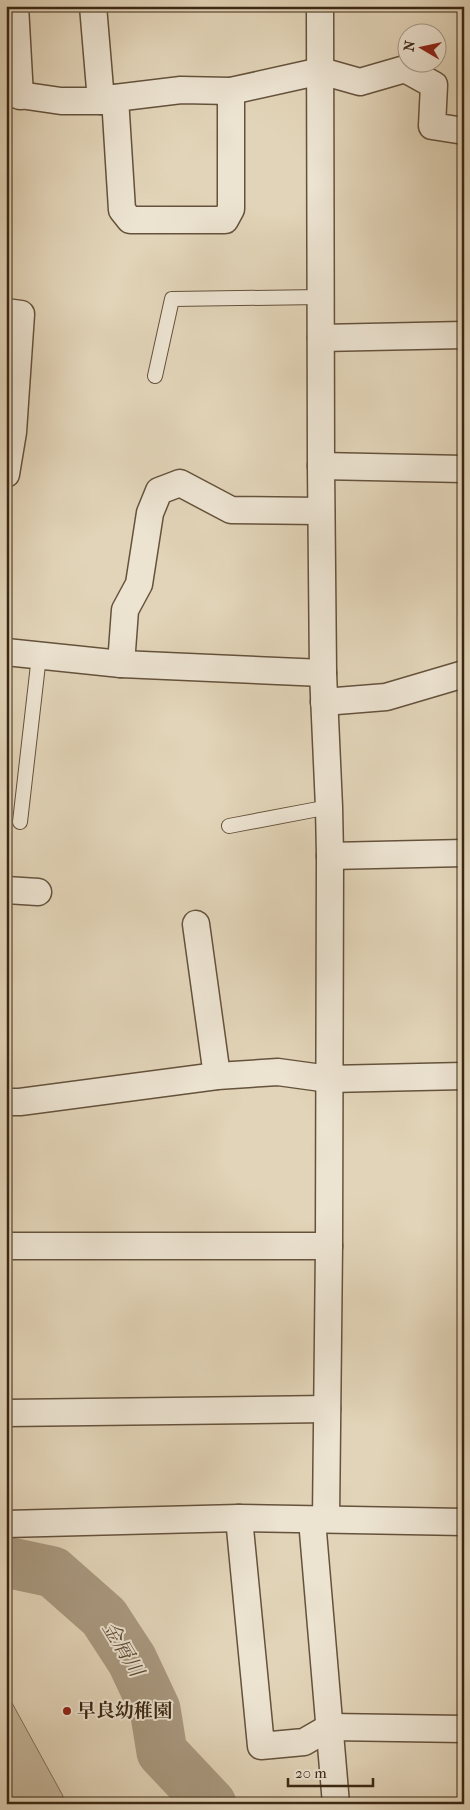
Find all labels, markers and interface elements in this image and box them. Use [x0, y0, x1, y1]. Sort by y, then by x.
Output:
north arrow [398, 22, 448, 72]
text: N [400, 39, 419, 53]
water label: 金屑川 [98, 1617, 149, 1682]
place label: 早良幼稚園 [77, 1700, 172, 1722]
marker: 早良幼稚園 [61, 1705, 73, 1717]
scale bar [288, 1755, 372, 1787]
text: 20 m [295, 1764, 327, 1782]

